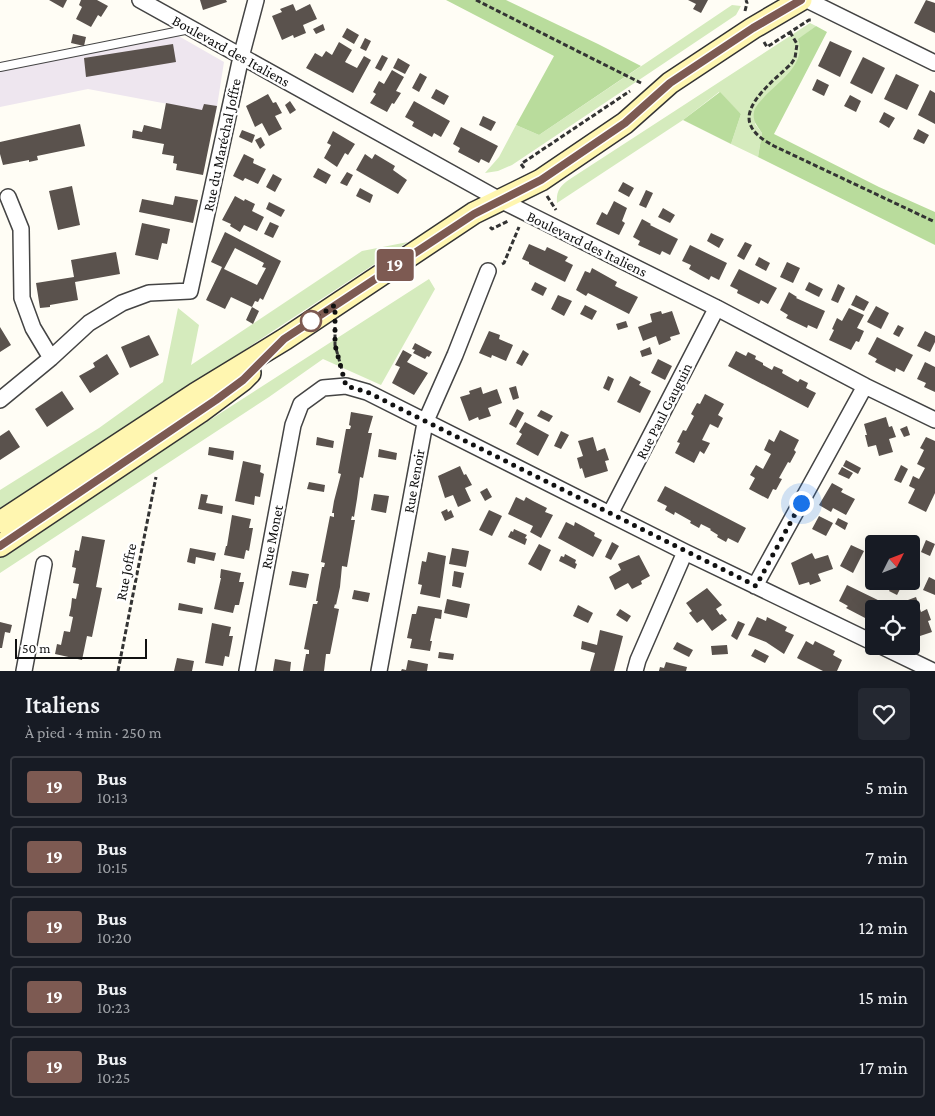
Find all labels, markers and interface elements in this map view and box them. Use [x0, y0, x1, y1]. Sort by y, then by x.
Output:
street label: Boulevard des Italiens [170, 12, 292, 90]
street label: Rue du Maréchal Joffre [200, 77, 245, 213]
street label: Boulevard des Italiens [524, 208, 650, 280]
line badge: 19 [372, 249, 418, 281]
text: 19 [387, 255, 403, 275]
unlabelled marker [300, 310, 322, 332]
street label: Rue Paul Gauguin [633, 360, 696, 462]
street label: Rue Renoir [400, 447, 428, 514]
your location [789, 491, 814, 516]
street label: Rue Monet [258, 503, 286, 570]
north arrow [865, 535, 920, 590]
map controls [865, 535, 920, 655]
street label: Rue Joffre [113, 542, 140, 602]
button: locate [865, 600, 920, 655]
scale bar [15, 636, 148, 659]
text: 50 m [22, 640, 50, 656]
button: heart [858, 688, 910, 740]
text: Italiens [25, 691, 100, 718]
text: À pied · 4 min · 250 m [25, 724, 162, 741]
text: Bus [97, 768, 127, 789]
text: 19 [46, 777, 63, 797]
text: 5 min [865, 777, 908, 798]
text: 10:13 [97, 789, 128, 806]
text: Bus [97, 838, 127, 859]
text: 19 [46, 847, 63, 867]
text: 7 min [865, 847, 908, 868]
text: 10:15 [97, 859, 128, 876]
text: Bus [97, 908, 127, 929]
text: 19 [46, 917, 63, 937]
text: 12 min [859, 917, 908, 938]
text: 10:20 [97, 929, 132, 946]
text: Bus [97, 978, 127, 999]
text: 19 [46, 987, 63, 1007]
text: 15 min [859, 987, 908, 1008]
text: 10:23 [97, 999, 130, 1016]
text: Bus [97, 1048, 127, 1069]
text: 19 [46, 1057, 63, 1077]
text: 17 min [859, 1057, 908, 1078]
text: 10:25 [97, 1069, 130, 1086]

